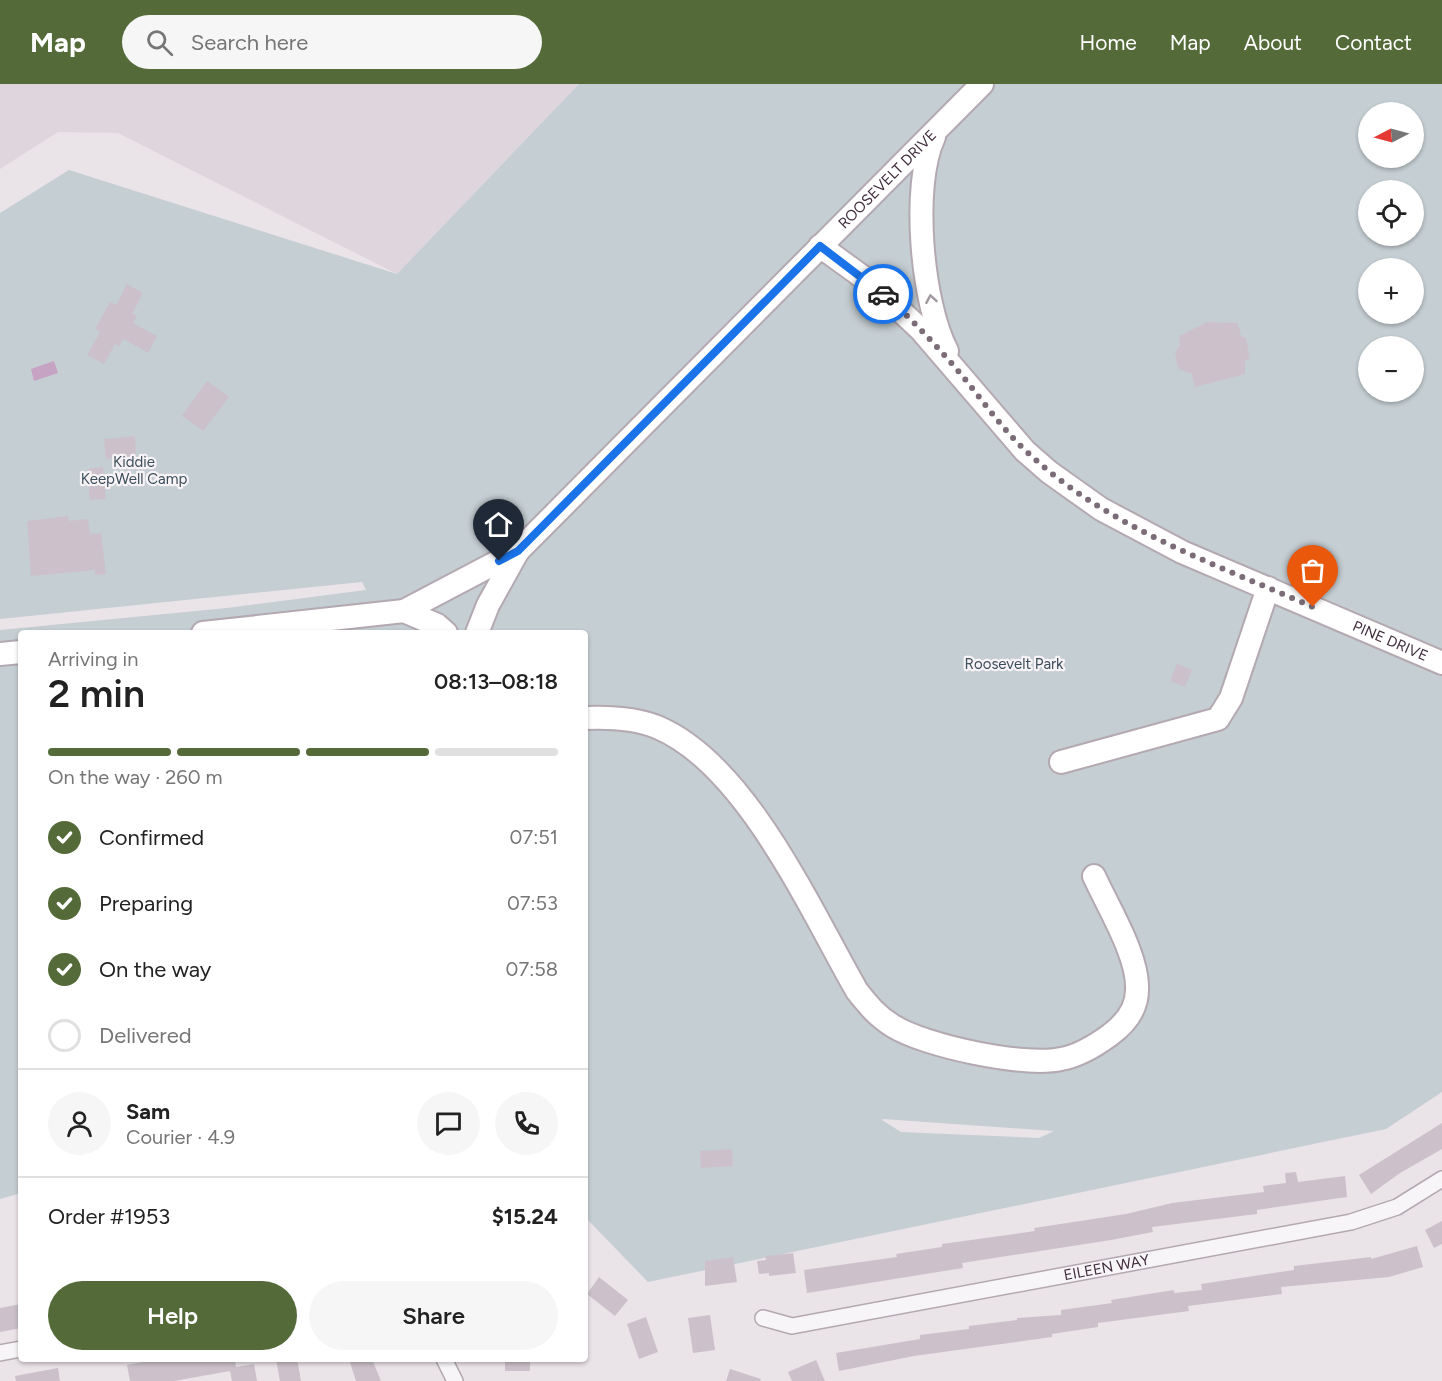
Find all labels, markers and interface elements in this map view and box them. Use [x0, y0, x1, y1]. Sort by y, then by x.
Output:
search box [122, 15, 542, 69]
text: Map [30, 25, 86, 59]
icon: search [143, 26, 176, 59]
text: Search here [191, 29, 308, 56]
text: Home [1080, 30, 1137, 55]
text: Map [1170, 30, 1211, 55]
text: About [1244, 30, 1302, 55]
text: Contact [1335, 30, 1412, 55]
north arrow [1358, 102, 1424, 168]
map controls [1358, 102, 1424, 402]
street label: ROOSEVELT DRIVE [834, 126, 940, 232]
button: locate [1358, 180, 1424, 246]
button: + [1358, 258, 1424, 324]
courier [853, 264, 913, 324]
icon: car [867, 278, 900, 311]
one-way arrow [925, 295, 938, 305]
button: − [1358, 336, 1424, 402]
park label: Kiddie KeepWell Camp [81, 453, 187, 488]
pin [473, 499, 524, 561]
icon: home [482, 508, 515, 541]
pin [1287, 545, 1338, 607]
icon: bag [1296, 554, 1329, 587]
street label: PINE DRIVE [1350, 617, 1431, 665]
text: Arriving in [48, 647, 138, 671]
park label: Roosevelt Park [965, 655, 1064, 673]
text: 08:13–08:18 [434, 668, 558, 695]
text: 2 min [48, 670, 145, 717]
text: On the way · 260 m [48, 765, 222, 789]
icon: check [48, 821, 81, 854]
text: Confirmed [99, 824, 204, 851]
text: 07:51 [510, 825, 558, 849]
icon: check [48, 887, 81, 920]
text: Preparing [99, 890, 193, 917]
text: 07:53 [507, 891, 558, 915]
icon: check [48, 953, 81, 986]
text: On the way [99, 956, 211, 983]
text: 07:58 [506, 957, 558, 981]
text: Delivered [99, 1022, 192, 1049]
button: person [48, 1092, 111, 1155]
button: chat [417, 1092, 480, 1155]
button: phone [495, 1092, 558, 1155]
text: Sam [126, 1098, 170, 1125]
text: Courier · 4.9 [126, 1125, 235, 1149]
text: Order #1953 [48, 1203, 170, 1230]
text: $15.24 [492, 1203, 558, 1230]
street label: EILEEN WAY [1062, 1251, 1151, 1284]
button: Help [48, 1281, 297, 1350]
button: Share [309, 1281, 558, 1350]

